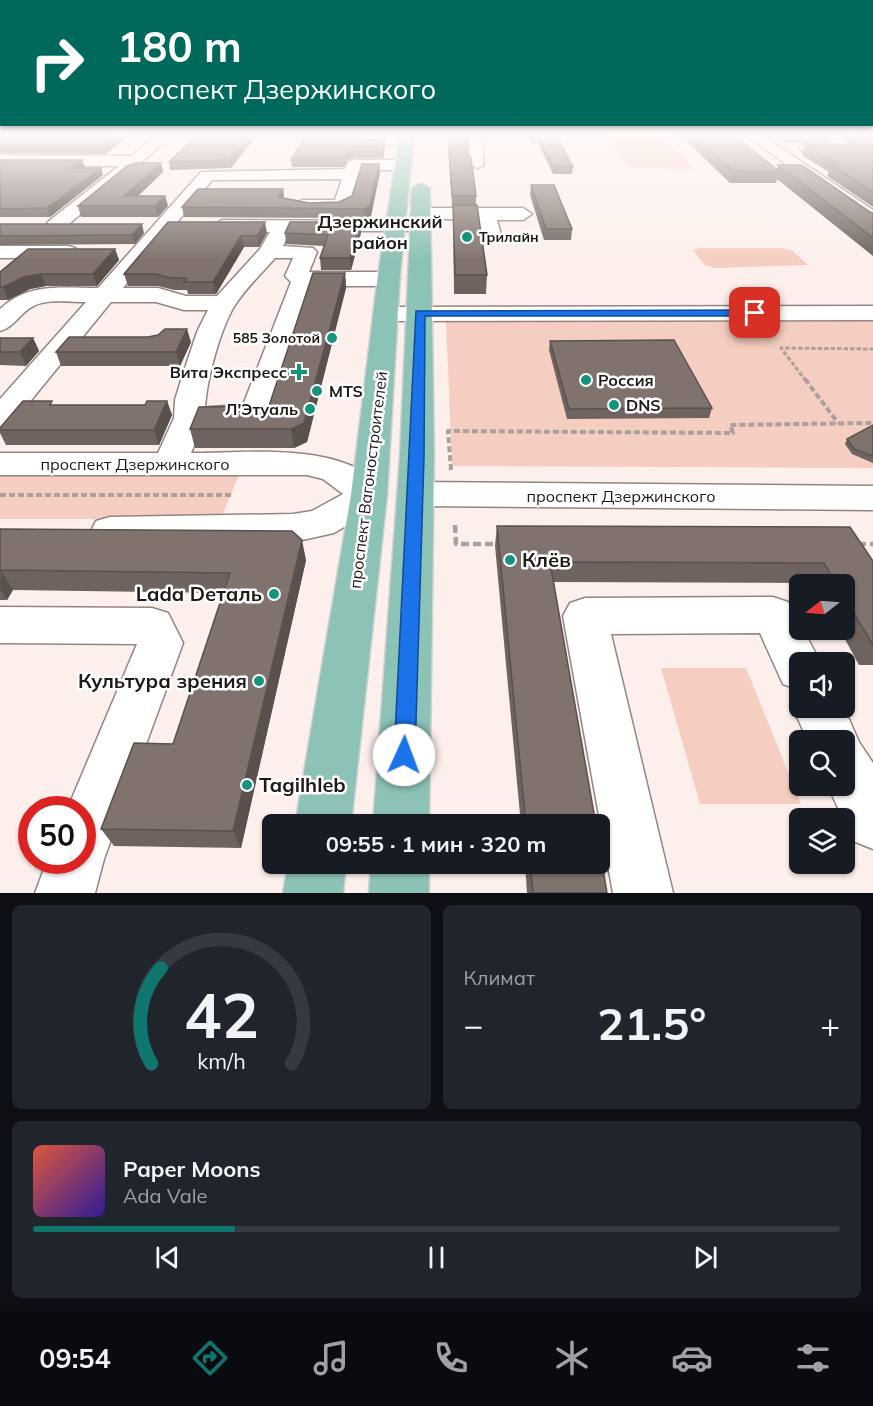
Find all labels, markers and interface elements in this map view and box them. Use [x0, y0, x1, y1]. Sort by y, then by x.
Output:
text: 180 m [117, 20, 242, 73]
icon: right [18, 24, 96, 102]
text: проспект Дзержинского [117, 72, 436, 106]
district label: Дзержинский район [317, 210, 443, 254]
place label: Трилайн [479, 228, 539, 246]
marker: Трилайн [460, 230, 474, 244]
pin [729, 287, 780, 338]
icon: arrive [738, 296, 771, 329]
place label: 585 Золотой [233, 329, 320, 347]
marker: 585 Золотой [325, 331, 339, 345]
place label: Вита Экспресс [170, 362, 287, 382]
marker: Вита Экспресс [292, 365, 306, 379]
street label: проспект Вагоностроителей [345, 370, 391, 590]
place label: Россия [598, 370, 654, 390]
marker: Россия [579, 373, 593, 387]
place label: MTS [329, 381, 363, 401]
marker: MTS [310, 384, 324, 398]
place label: DNS [626, 395, 661, 415]
marker: DNS [607, 398, 621, 412]
place label: Л'Этуаль [225, 399, 298, 419]
marker: Л'Этуаль [303, 402, 317, 416]
street label: проспект Дзержинского [40, 454, 230, 474]
street label: проспект Дзержинского [526, 486, 716, 506]
place label: Клёв [522, 547, 571, 572]
marker: Клёв [503, 553, 517, 567]
north arrow [789, 574, 855, 640]
map controls [789, 574, 855, 874]
place label: Lada Dеталь [136, 581, 262, 606]
marker: Lada Dеталь [267, 587, 281, 601]
button: sound [789, 652, 855, 718]
place label: Культура зрения [78, 668, 247, 693]
marker: Культура зрения [252, 674, 266, 688]
position arrow [372, 723, 436, 787]
button: search [789, 730, 855, 796]
place label: Tagilhleb [259, 772, 346, 797]
marker: Tagilhleb [240, 778, 254, 792]
speed limit sign: 50 [18, 796, 96, 874]
button: layers [789, 808, 855, 874]
text: 09:55 · 1 мин · 320 m [326, 830, 546, 858]
text: Климат [464, 965, 535, 990]
text: 42 [184, 975, 259, 1054]
text: 21.5° [597, 995, 706, 1051]
text: − [464, 1004, 483, 1045]
text: + [820, 1004, 840, 1045]
text: km/h [197, 1047, 245, 1074]
text: Paper Moons [123, 1155, 261, 1183]
text: Ada Vale [123, 1183, 207, 1208]
icon: previous [151, 1241, 184, 1274]
icon: pause [420, 1241, 453, 1274]
icon: next [689, 1241, 722, 1274]
icon: directions [189, 1337, 231, 1379]
icon: music [310, 1337, 352, 1379]
icon: phone [430, 1337, 472, 1379]
icon: climate [551, 1337, 593, 1379]
icon: car [671, 1337, 713, 1379]
icon: filters [792, 1337, 834, 1379]
text: 09:54 [39, 1341, 111, 1375]

